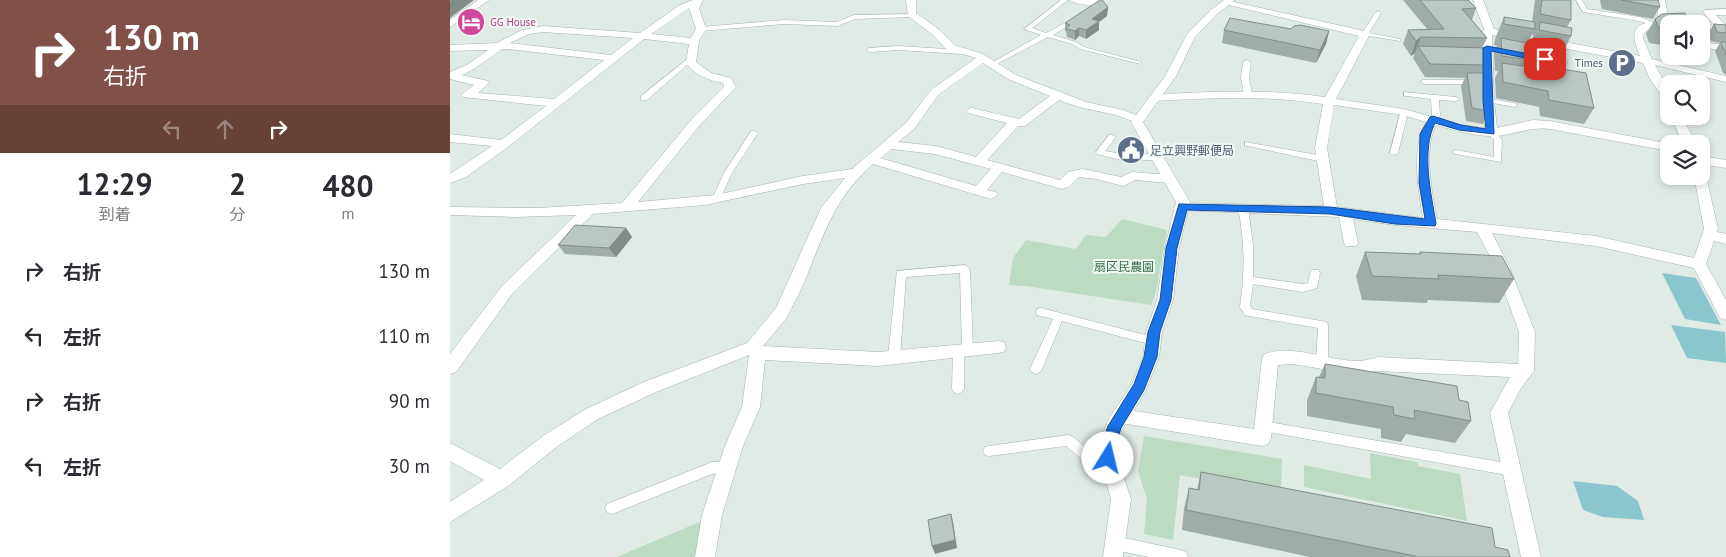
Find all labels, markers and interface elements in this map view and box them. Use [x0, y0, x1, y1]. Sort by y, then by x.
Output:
hotel icon: GG House [456, 7, 486, 37]
text: 130 m [103, 14, 200, 60]
place label: GG House [490, 15, 536, 29]
map controls [1660, 15, 1710, 185]
button: sound [1660, 15, 1710, 65]
icon: right [20, 20, 85, 85]
pin [1524, 38, 1566, 80]
icon: arrive [1531, 45, 1559, 73]
parking icon: Times [1607, 48, 1637, 78]
place label: Times [1575, 56, 1603, 70]
text: 右折 [103, 62, 147, 90]
button: search [1660, 75, 1710, 125]
icon: left [158, 115, 186, 143]
icon: ahead [211, 115, 239, 143]
icon: right [264, 115, 292, 143]
public building icon: 足立興野郵便局 [1116, 135, 1146, 165]
button: layers [1660, 135, 1710, 185]
place label: 足立興野郵便局 [1150, 143, 1234, 158]
text: 12:29 [76, 164, 153, 203]
text: 2 [229, 164, 246, 203]
text: 480 [323, 166, 374, 205]
text: m [342, 203, 355, 223]
text: 到着 [99, 204, 131, 224]
text: 分 [230, 204, 246, 224]
icon: right [20, 257, 48, 285]
text: 130 m [378, 259, 430, 283]
park label: 扇区民農園 [1094, 259, 1154, 274]
text: 右折 [63, 260, 101, 284]
icon: left [20, 322, 48, 350]
text: 110 m [378, 324, 430, 348]
text: 左折 [63, 325, 101, 349]
icon: right [20, 387, 48, 415]
text: 90 m [389, 389, 430, 413]
text: 右折 [63, 390, 101, 414]
position arrow [1081, 431, 1133, 483]
icon: left [20, 452, 48, 480]
text: 30 m [389, 454, 430, 478]
text: 左折 [63, 455, 101, 479]

